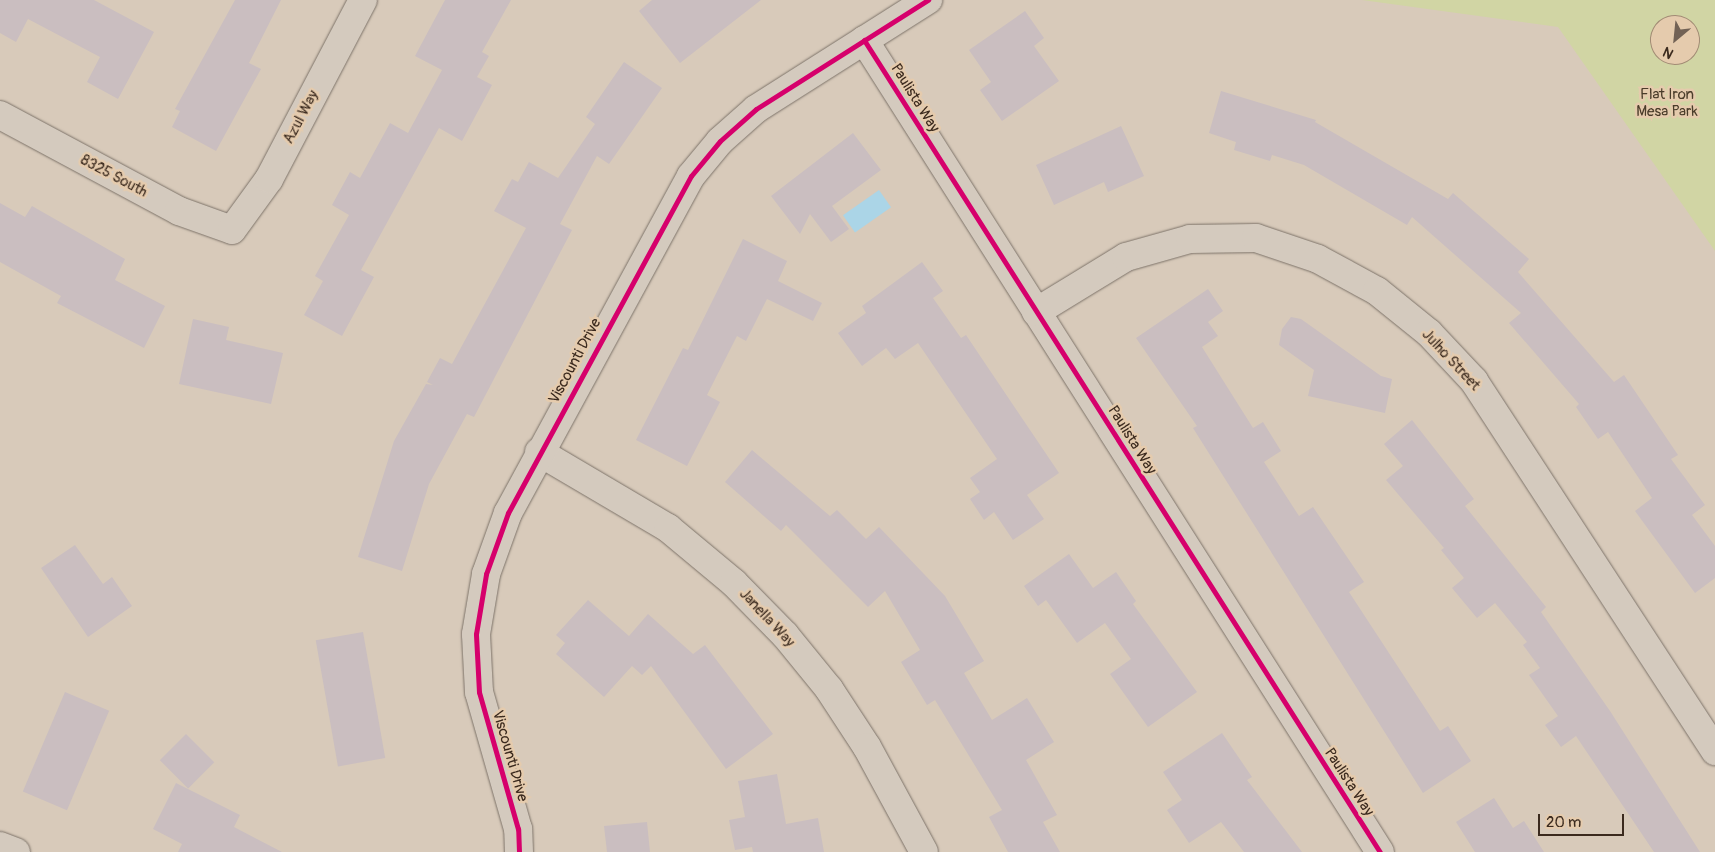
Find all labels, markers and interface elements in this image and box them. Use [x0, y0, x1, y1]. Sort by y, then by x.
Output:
north arrow [1650, 15, 1700, 65]
text: N [1660, 43, 1676, 63]
street label: Paulista Way [887, 60, 943, 136]
park label: Flat Iron Mesa Park [1636, 85, 1698, 120]
street label: Azul Way [279, 87, 323, 147]
street label: 8325 South [77, 151, 151, 201]
street label: Viscounti Drive [545, 315, 605, 407]
street label: Julho Street [1418, 326, 1484, 394]
street label: Paulista Way [1104, 402, 1160, 478]
street label: Janella Way [735, 585, 799, 651]
street label: Viscounti Drive [488, 708, 532, 804]
street label: Paulista Way [1320, 745, 1378, 819]
scale bar [1540, 804, 1626, 836]
text: 20 m [1546, 813, 1581, 832]

